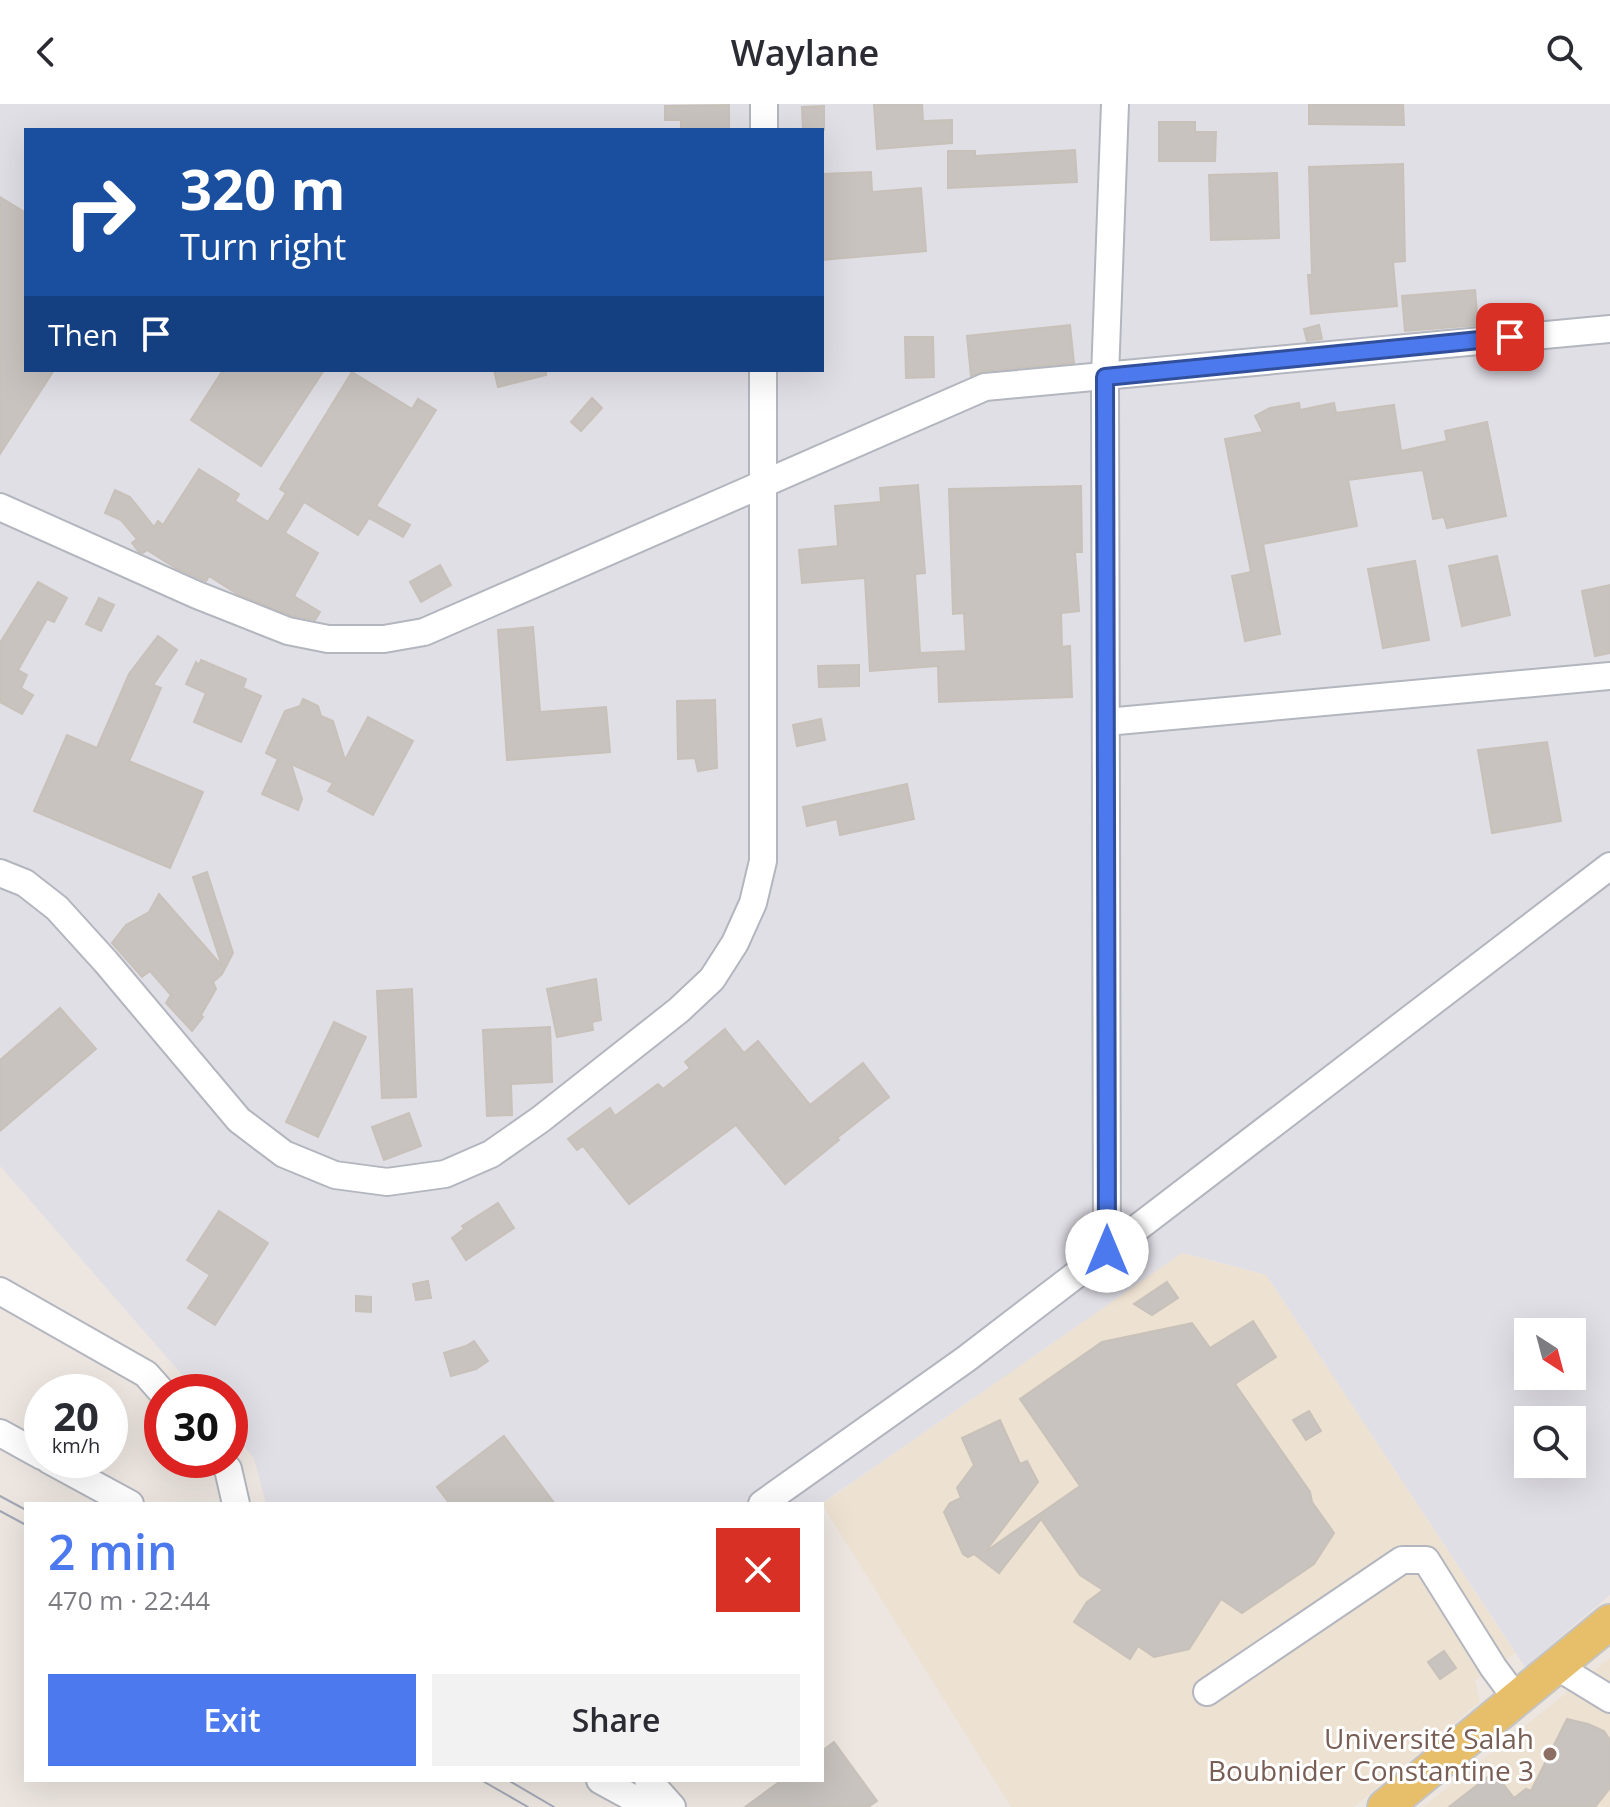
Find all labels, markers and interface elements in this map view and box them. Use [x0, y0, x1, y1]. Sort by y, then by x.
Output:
text: Waylane [731, 28, 879, 77]
icon: back [24, 30, 68, 74]
icon: search [1542, 30, 1586, 74]
text: 320 m [180, 150, 346, 226]
icon: right [48, 160, 152, 264]
text: Turn right [180, 222, 346, 271]
pin [1476, 303, 1544, 371]
icon: arrive [134, 312, 178, 356]
text: Then [48, 314, 118, 355]
icon: arrive [1488, 315, 1532, 359]
position arrow [1065, 1209, 1149, 1293]
north arrow [1514, 1318, 1586, 1390]
map controls [1514, 1318, 1586, 1478]
speed limit sign: 30 [144, 1374, 248, 1478]
text: 20 [53, 1388, 99, 1443]
button: search [1514, 1406, 1586, 1478]
text: km/h [52, 1432, 100, 1459]
text: 2 min [48, 1519, 178, 1584]
button: close [716, 1528, 800, 1612]
text: 470 m · 22:44 [48, 1582, 210, 1618]
button: Exit [48, 1674, 416, 1766]
button: Share [432, 1674, 800, 1766]
place label: Université Salah Boubnider Constantine 3 [1208, 1719, 1534, 1789]
marker: Université Salah Boubnider Constantine 3 [1541, 1745, 1559, 1763]

